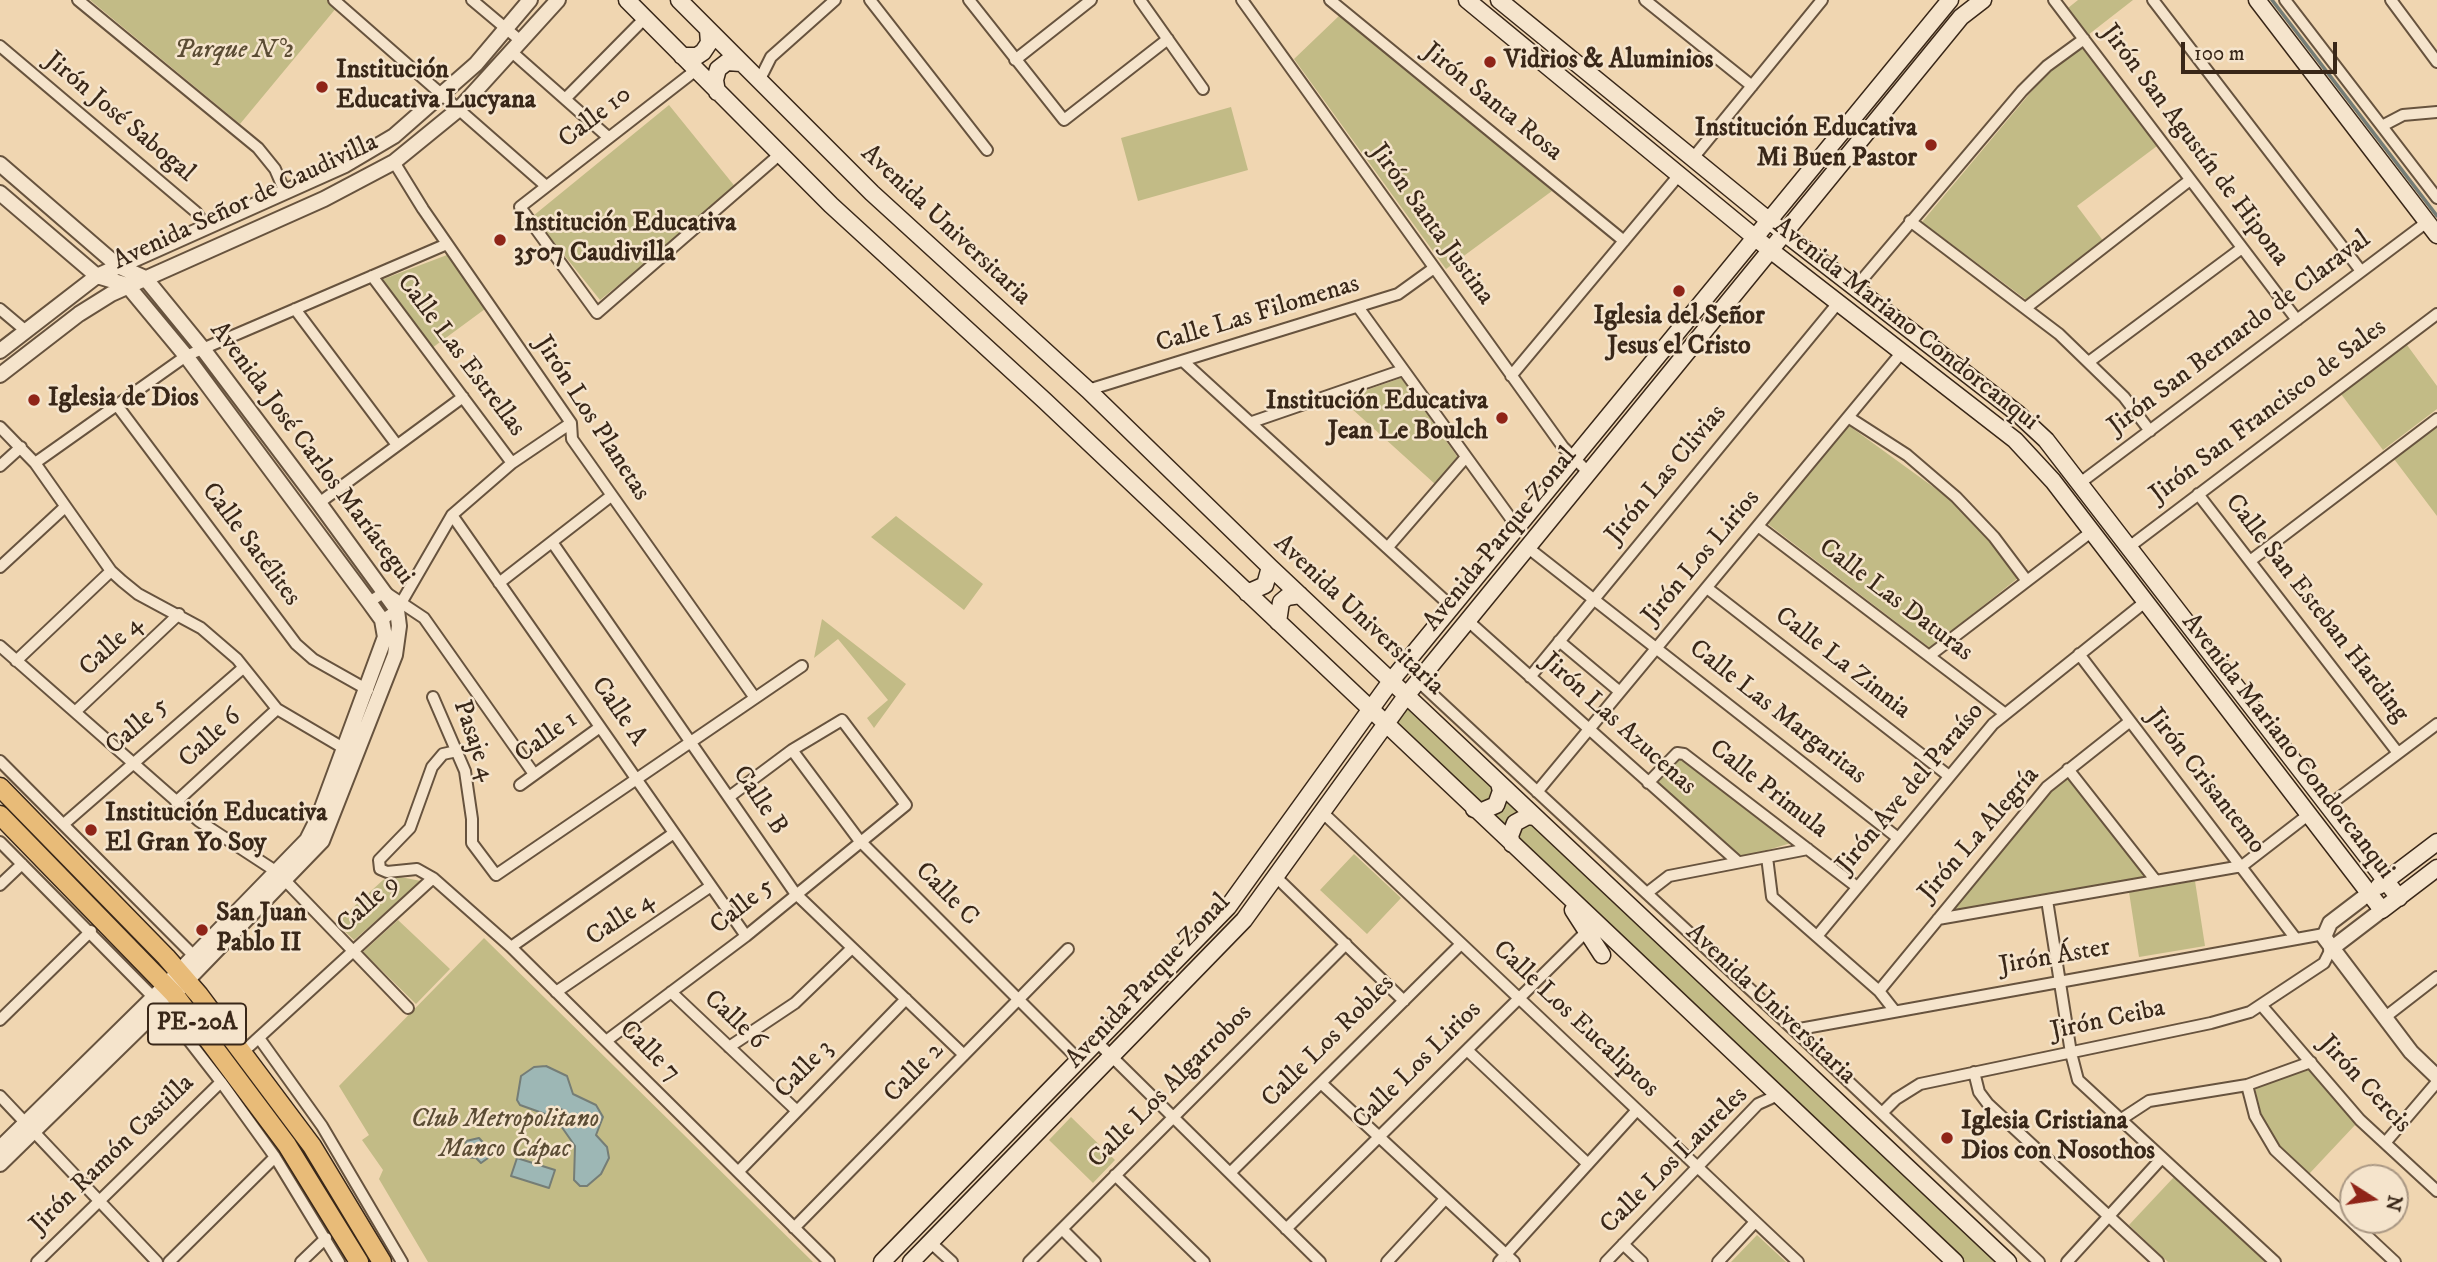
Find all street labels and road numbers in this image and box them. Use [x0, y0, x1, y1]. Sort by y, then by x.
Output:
street label: Jirón San Agustín de Hipona [2093, 19, 2295, 273]
street label: Jirón Santa Rosa [1416, 37, 1568, 169]
street label: Jirón José Sabogal [38, 46, 200, 190]
street label: Calle 10 [553, 80, 639, 156]
street label: Avenida Señor de Caudivilla [109, 128, 383, 278]
street label: Jirón Santa Justina [1362, 138, 1500, 312]
street label: Avenida Universitaria [853, 139, 1037, 313]
street label: Avenida Mariano Condorcanqui [1766, 212, 2044, 438]
street label: Jirón San Bernardo de Claraval [2103, 225, 2377, 443]
street label: Calle Las Estrellas [389, 269, 531, 443]
street label: Calle Las Filomenas [1153, 269, 1363, 361]
street label: Jirón San Francisco de Sales [2145, 313, 2393, 511]
street label: Avenida José Carlos Maríategui [202, 316, 420, 592]
street label: Jirón Los Planetas [526, 331, 656, 507]
street label: Jirón Las Clivias [1600, 399, 1734, 551]
street label: Avenida Parque Zonal [1417, 442, 1585, 638]
street label: Calle Satélites [194, 477, 306, 613]
street label: Jirón Los Lirios [1636, 484, 1768, 632]
street label: Calle San Esteban Harding [2217, 489, 2415, 729]
street label: Avenida Universitaria [1266, 529, 1450, 703]
street label: Calle Las Daturas [1812, 533, 1978, 669]
street label: Calle La Zinnia [1768, 601, 1916, 727]
street label: Avenida Mariano Condorcanqui [2174, 608, 2400, 886]
street label: Calle 4 [74, 610, 150, 684]
street label: Calle Las Margaritas [1682, 634, 1872, 792]
street label: Jirón Las Azucenas [1534, 647, 1702, 803]
street label: Calle A [583, 672, 653, 752]
street label: Calle 5 [100, 691, 176, 763]
street label: Pasaje 4 [445, 696, 501, 786]
street label: Jirón Ave del Paraíso [1830, 697, 1992, 881]
street label: Calle 6 [173, 702, 249, 776]
street label: Jirón Crisantemo [2139, 703, 2271, 861]
street label: Calle 1 [510, 705, 584, 771]
street label: Calle Primula [1702, 734, 1834, 846]
street label: Calle B [725, 761, 793, 841]
street label: Jirón La Alegría [1913, 761, 2047, 909]
street label: Calle C [908, 857, 984, 933]
street label: Calle 9 [331, 869, 407, 941]
street label: Calle 5 [705, 872, 781, 942]
street label: Calle 4 [581, 886, 661, 954]
street label: Avenida Parque Zonal [1060, 888, 1238, 1076]
street label: Avenida Universitaria [1678, 918, 1862, 1092]
street label: Jirón Áster [1997, 933, 2113, 983]
street label: Calle Los Eucaliptos [1485, 935, 1665, 1105]
street label: Calle Los Robles [1256, 969, 1402, 1115]
street label: Calle 6 [696, 984, 772, 1058]
street label: Jirón Ceiba [2048, 994, 2168, 1048]
street label: Calle Los Lirios [1347, 995, 1489, 1137]
street label: Calle Los Algarrobos [1082, 998, 1260, 1176]
road number: PE-20A [148, 1004, 246, 1044]
street label: Calle 7 [612, 1015, 686, 1089]
street label: Jirón Cercis [2311, 1030, 2417, 1140]
street label: Calle 3 [769, 1034, 841, 1106]
street label: Calle 2 [878, 1036, 952, 1110]
street label: Jirón Ramón Castilla [24, 1069, 202, 1241]
street label: Calle Los Laureles [1595, 1081, 1755, 1241]

